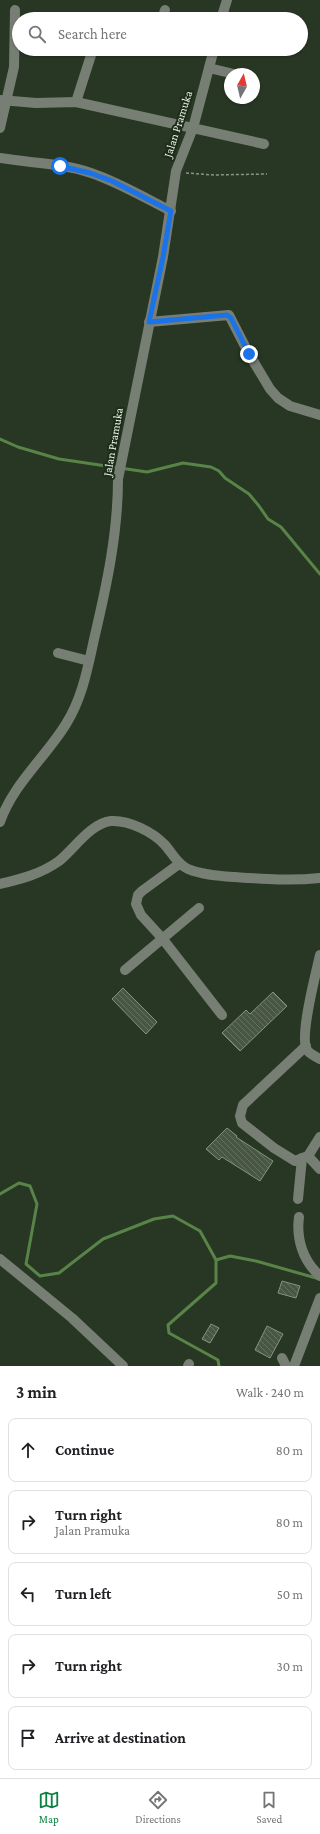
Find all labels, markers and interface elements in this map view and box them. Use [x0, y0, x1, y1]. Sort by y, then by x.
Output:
search box [12, 12, 308, 56]
icon: search [26, 23, 48, 45]
text: Search here [58, 26, 127, 42]
north arrow [224, 68, 260, 104]
street label: Jalan Pramuka [160, 88, 196, 160]
route start [51, 157, 69, 175]
route end [240, 345, 258, 363]
street label: Jalan Pramuka [100, 406, 126, 478]
text: 3 min [16, 1383, 57, 1402]
text: Walk · 240 m [236, 1385, 304, 1400]
icon: ahead [17, 1439, 39, 1461]
text: Continue [55, 1442, 114, 1458]
text: 80 m [276, 1443, 303, 1458]
text: Turn right [55, 1507, 122, 1523]
icon: right [17, 1511, 39, 1533]
text: 80 m [276, 1515, 303, 1530]
text: Jalan Pramuka [55, 1523, 130, 1538]
icon: left [17, 1583, 39, 1605]
text: Turn left [55, 1586, 111, 1602]
text: 50 m [277, 1587, 303, 1602]
icon: right [17, 1655, 39, 1677]
text: Turn right [55, 1658, 122, 1674]
text: 30 m [277, 1659, 303, 1674]
icon: arrive [17, 1727, 39, 1749]
text: Arrive at destination [55, 1730, 186, 1746]
tab: Map [38, 1789, 60, 1825]
tab: Directions [135, 1789, 181, 1825]
tab: Saved [256, 1789, 282, 1825]

